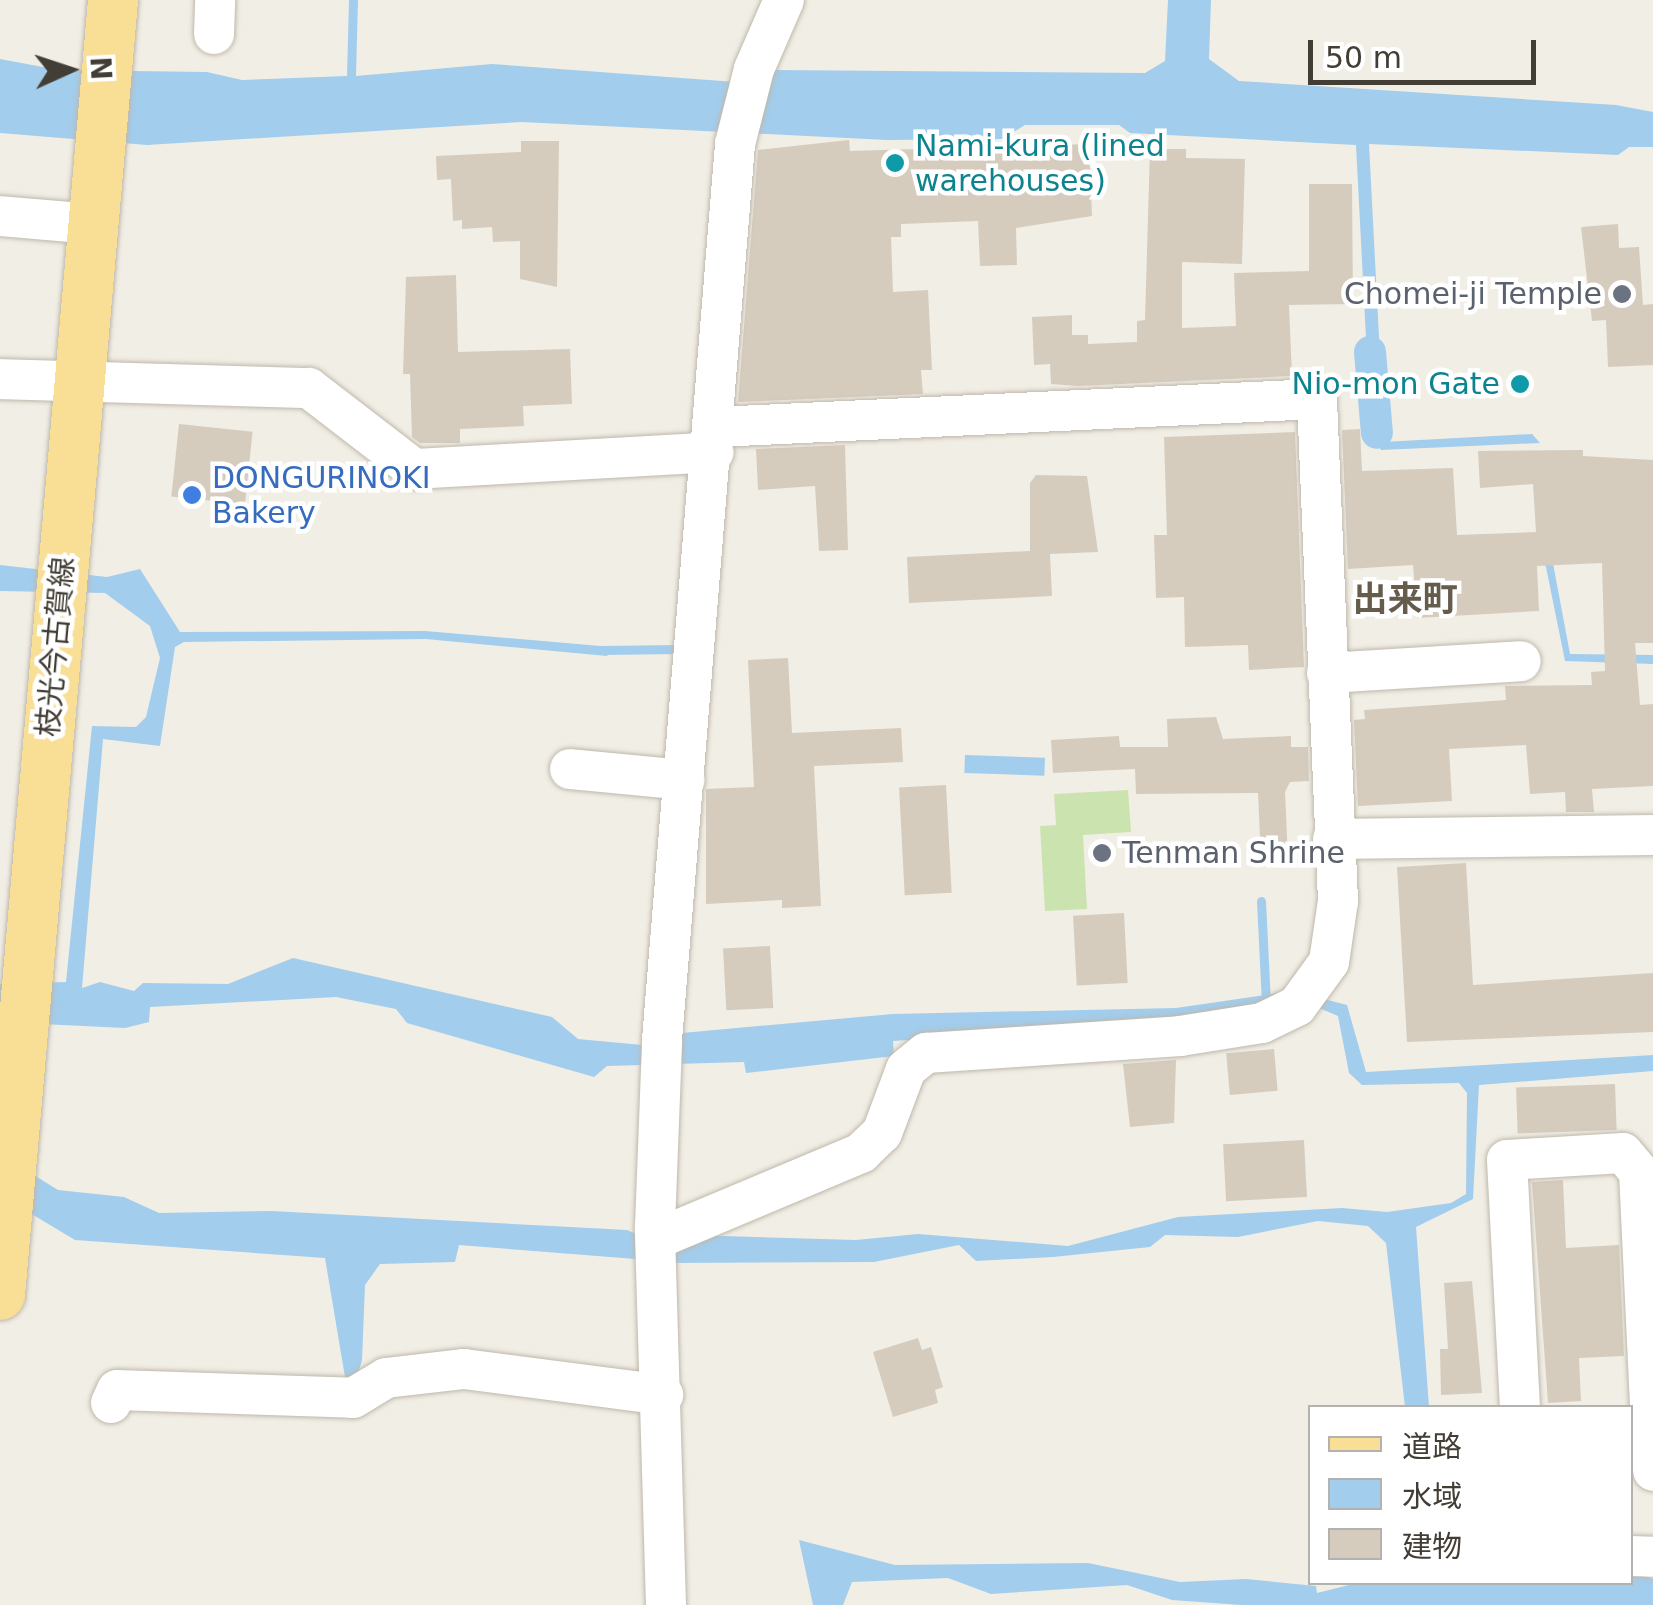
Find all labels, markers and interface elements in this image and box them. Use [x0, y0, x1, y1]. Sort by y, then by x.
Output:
north arrow [20, 20, 120, 120]
scale bar [1313, 20, 1540, 82]
text: 50 m [1325, 40, 1402, 75]
text: N [83, 56, 118, 81]
place label: Nami-kura (lined warehouses) [915, 128, 1165, 198]
marker: Nami-kura (lined warehouses) [884, 152, 906, 174]
place label: Chomei-ji Temple [1344, 276, 1602, 312]
marker: Chomei-ji Temple [1611, 283, 1633, 305]
place label: Nio-mon Gate [1292, 366, 1500, 402]
marker: Nio-mon Gate [1509, 373, 1531, 395]
place label: DONGURINOKI Bakery [212, 460, 431, 530]
marker: DONGURINOKI Bakery [181, 484, 203, 506]
street label: 枝光今古賀線 [30, 556, 82, 738]
district label: 出来町 [1353, 578, 1457, 620]
place label: Tenman Shrine [1122, 835, 1345, 871]
marker: Tenman Shrine [1091, 842, 1113, 864]
legend [1308, 1405, 1633, 1585]
text: 道路 [1402, 1429, 1462, 1464]
text: 水域 [1402, 1479, 1462, 1514]
text: 建物 [1402, 1529, 1462, 1564]

